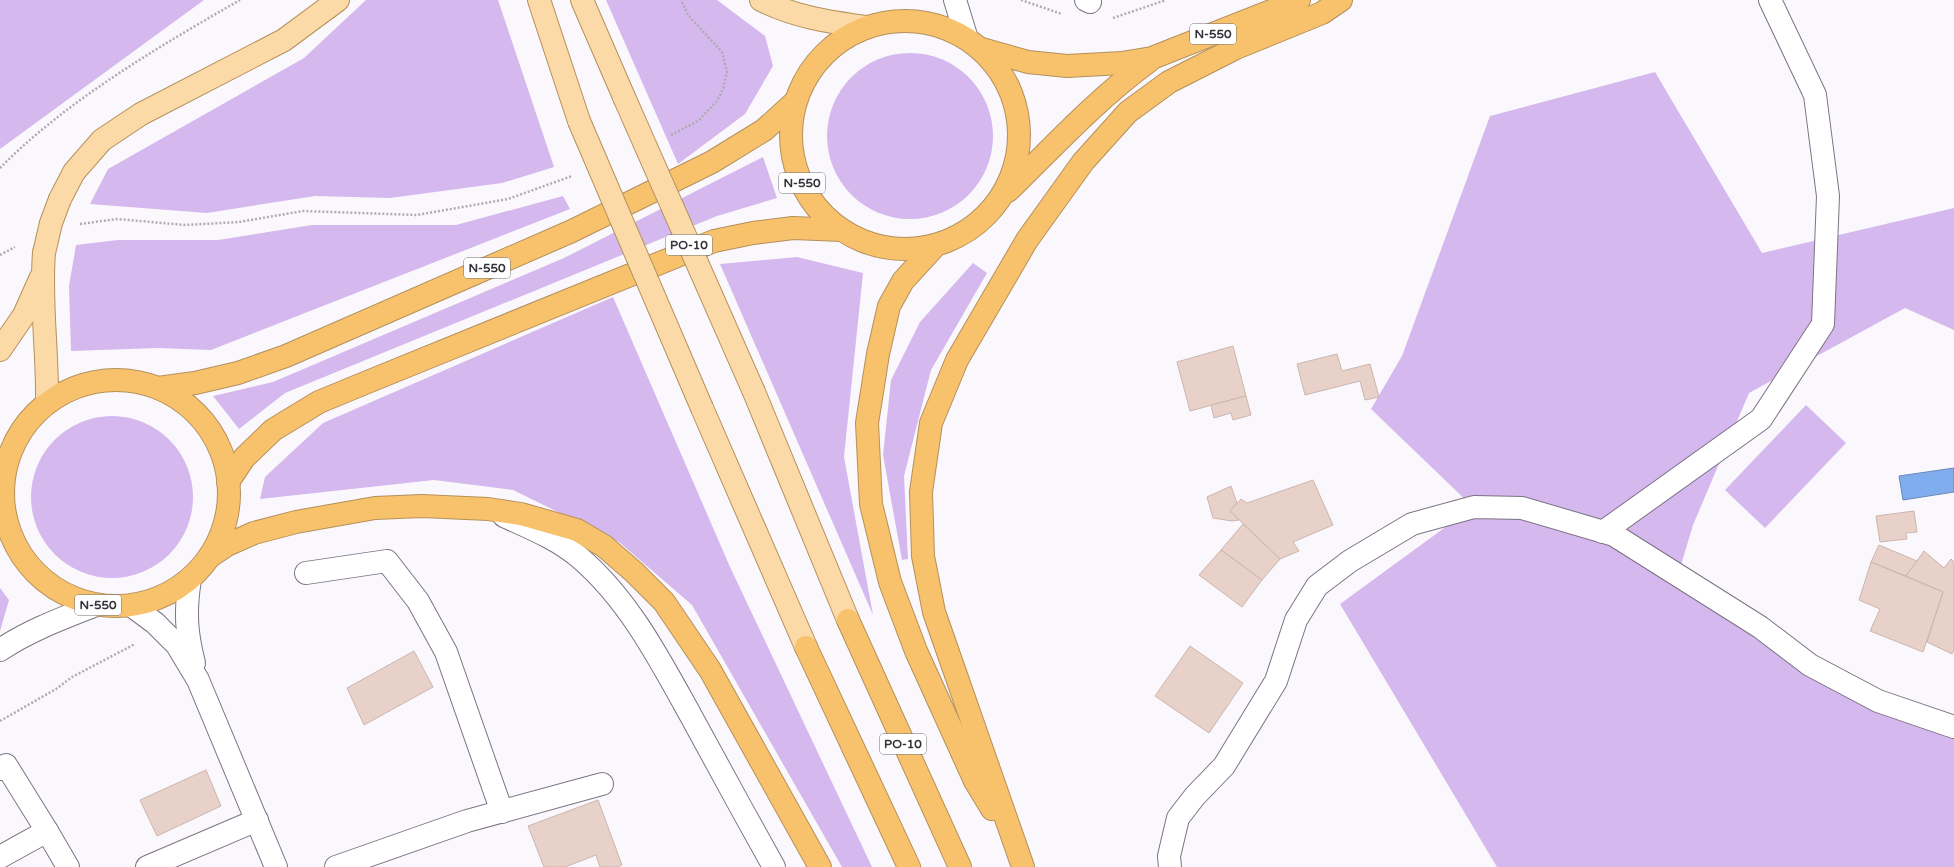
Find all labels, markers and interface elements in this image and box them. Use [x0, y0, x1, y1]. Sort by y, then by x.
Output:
road number: N-550 [1190, 24, 1236, 44]
road number: N-550 [779, 173, 825, 193]
road number: PO-10 [666, 235, 712, 255]
road number: N-550 [464, 258, 510, 278]
road number: N-550 [75, 595, 121, 615]
road number: PO-10 [880, 734, 926, 754]

